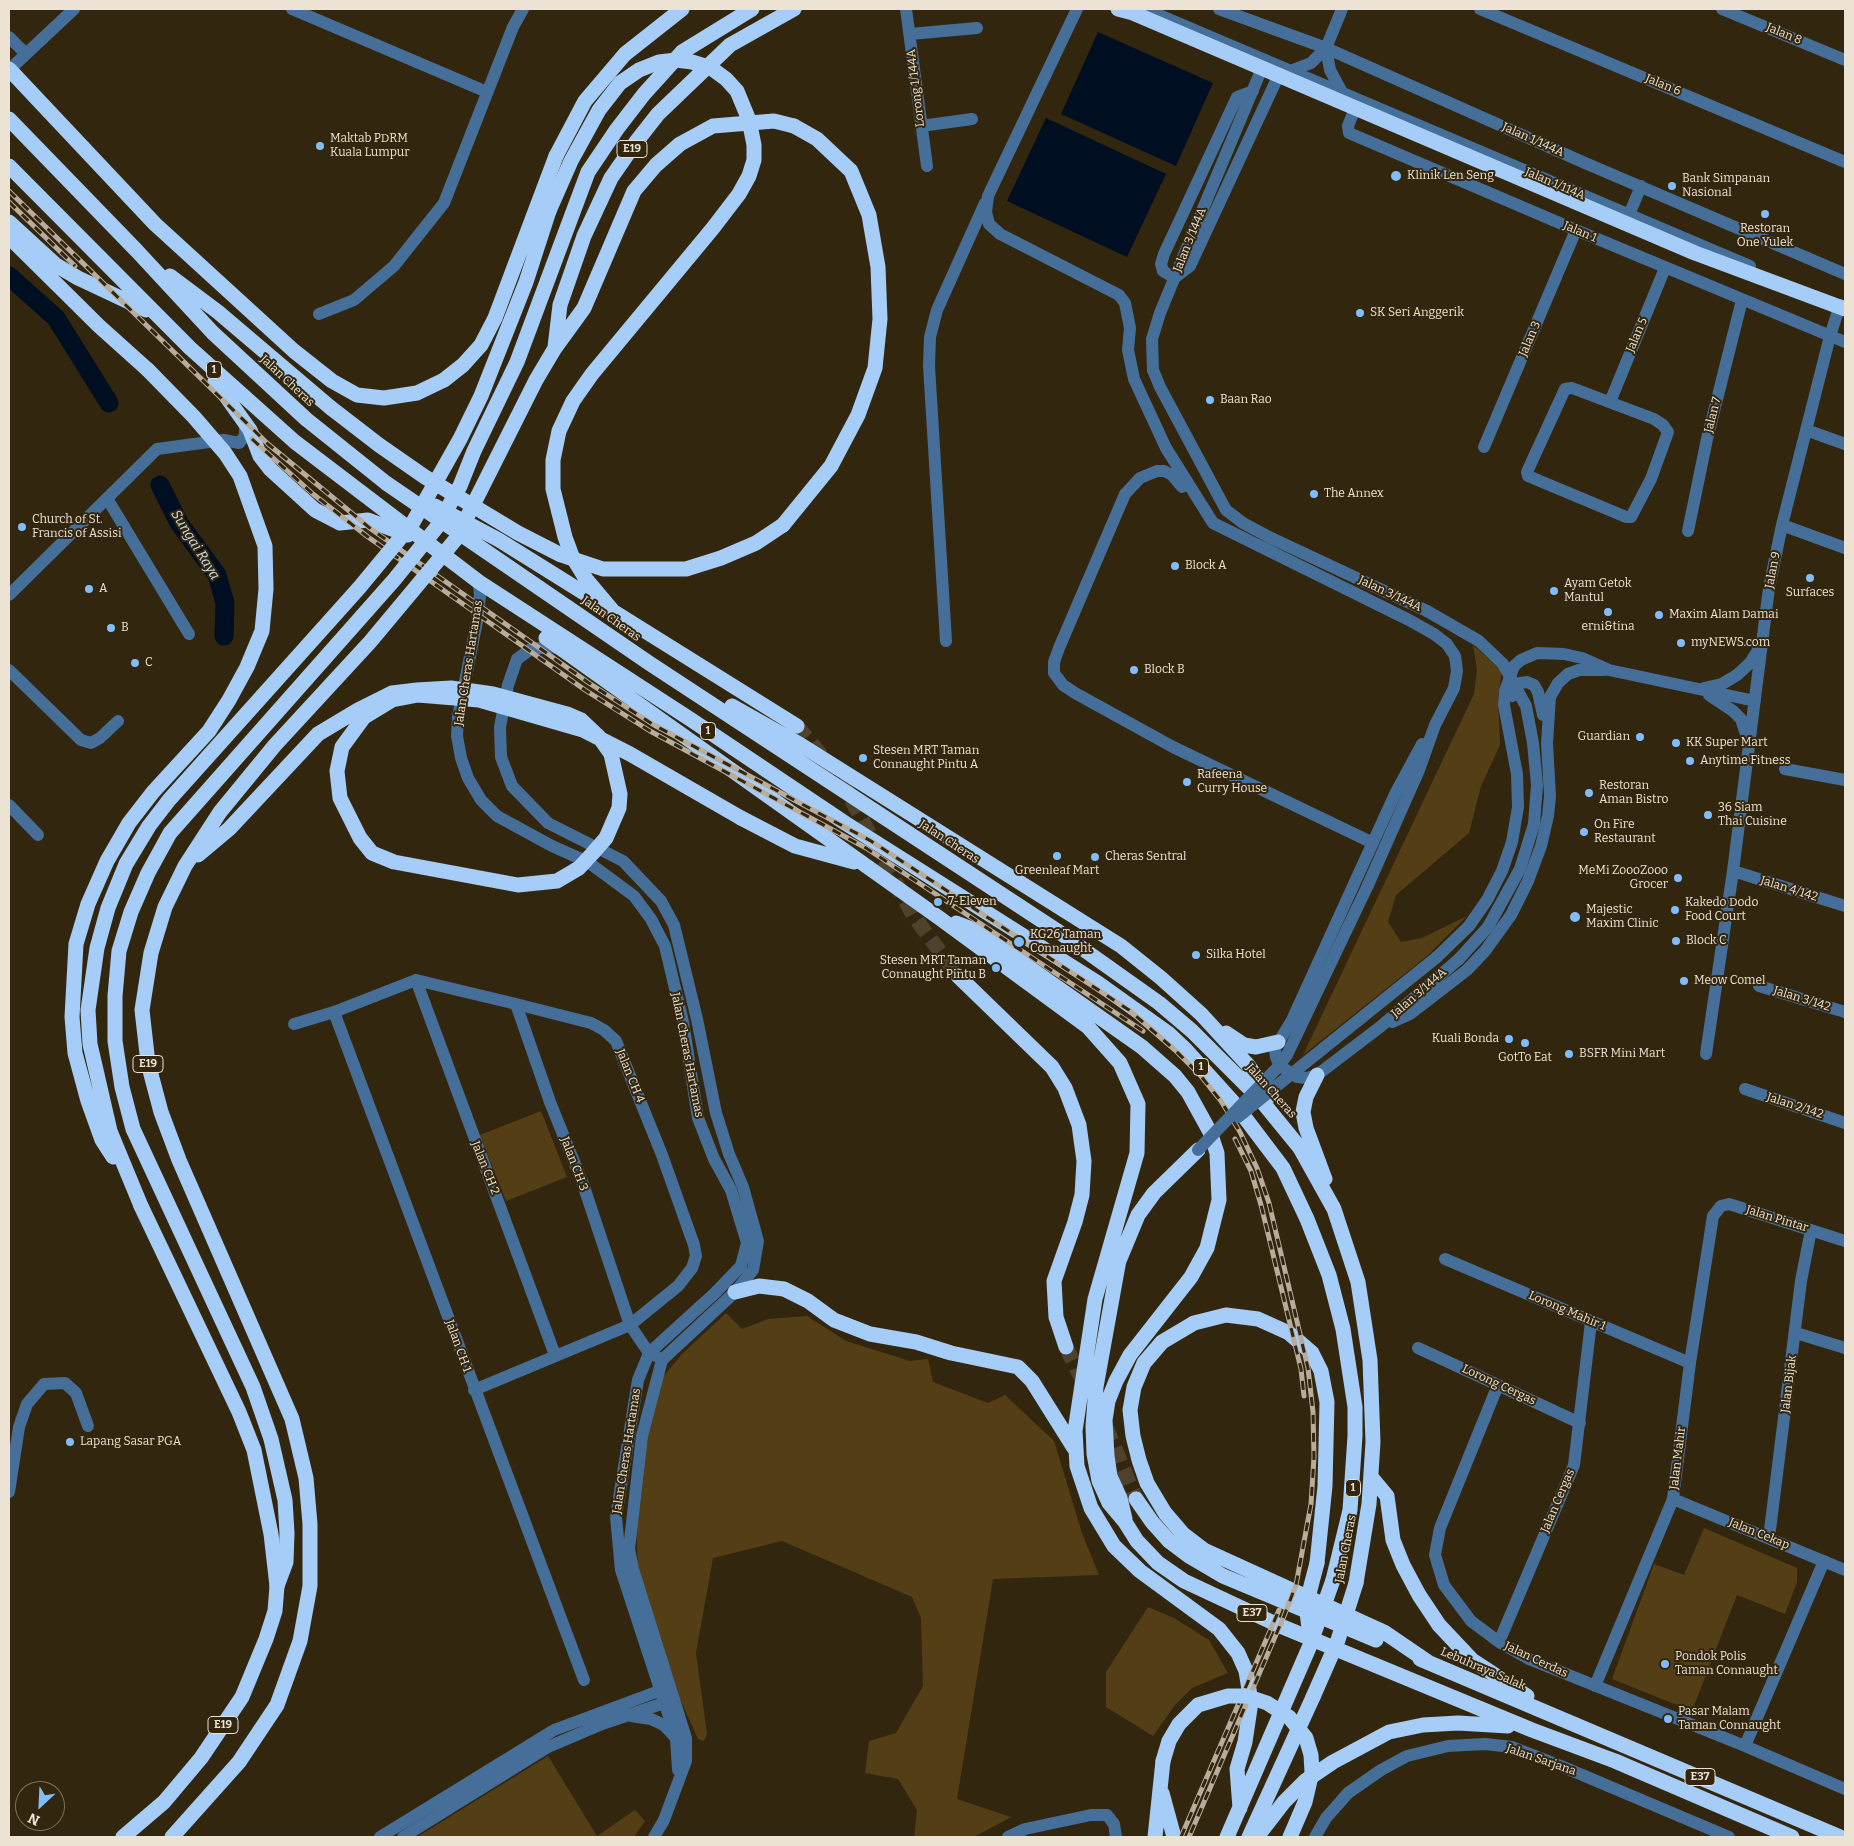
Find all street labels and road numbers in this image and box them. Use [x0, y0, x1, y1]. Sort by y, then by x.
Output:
street label: Jalan 8 [1764, 20, 1804, 48]
street label: Lorong 1/144A [904, 48, 928, 128]
street label: Jalan 6 [1643, 71, 1683, 99]
street label: Jalan 1/144A [1500, 120, 1566, 160]
road number: E19 [617, 140, 647, 158]
street label: Jalan 1/114A [1523, 165, 1587, 203]
street label: Jalan 3/144A [1171, 206, 1209, 274]
street label: Jalan 1 [1561, 219, 1599, 245]
street label: Jalan 5 [1623, 315, 1651, 355]
street label: Jalan 3 [1516, 319, 1544, 359]
street label: Jalan Cheras [257, 352, 317, 410]
road number: 1 [206, 362, 222, 378]
street label: Jalan 7 [1702, 396, 1724, 434]
street label: Jalan 9 [1762, 550, 1784, 590]
street label: Jalan 3/144A [1356, 573, 1424, 615]
street label: Jalan Cheras [579, 593, 643, 645]
street label: Jalan Cheras Hartamas [452, 599, 486, 727]
road number: 1 [700, 722, 716, 739]
street label: Jalan Cheras [916, 817, 982, 867]
street label: Jalan 4/142 [1759, 873, 1819, 905]
street label: Jalan 3/144A [1389, 965, 1449, 1021]
street label: Jalan 3/142 [1772, 983, 1832, 1015]
street label: Jalan Cheras Hartamas [668, 991, 706, 1119]
street label: Jalan CH 4 [613, 1047, 647, 1105]
road number: E19 [133, 1056, 163, 1072]
road number: 1 [1194, 1058, 1208, 1076]
street label: Jalan Cheras [1243, 1061, 1299, 1121]
street label: Jalan 2/142 [1765, 1090, 1825, 1122]
street label: Jalan CH 3 [557, 1135, 591, 1193]
street label: Jalan CH 2 [468, 1139, 502, 1197]
street label: Jalan Pintar [1744, 1203, 1810, 1235]
street label: Lorong Mahir 1 [1526, 1288, 1608, 1334]
street label: Jalan CH 1 [442, 1318, 474, 1374]
street label: Jalan Bijak [1778, 1354, 1800, 1414]
street label: Lorong Cergas [1460, 1362, 1538, 1408]
street label: Jalan Cheras Hartamas [610, 1387, 644, 1515]
street label: Jalan Mahir [1667, 1426, 1689, 1490]
street label: Jalan Cergas [1538, 1467, 1578, 1535]
road number: 1 [1346, 1480, 1360, 1496]
street label: Jalan Cheras [1332, 1514, 1360, 1584]
street label: Jalan Cekap [1726, 1515, 1792, 1553]
road number: E37 [1237, 1605, 1267, 1622]
street label: Jalan Cerdas [1502, 1639, 1570, 1681]
street label: Lebuhraya Salak [1438, 1645, 1528, 1693]
road number: E19 [208, 1716, 238, 1734]
street label: Jalan Sarjana [1504, 1741, 1578, 1779]
road number: E37 [1685, 1768, 1715, 1785]

